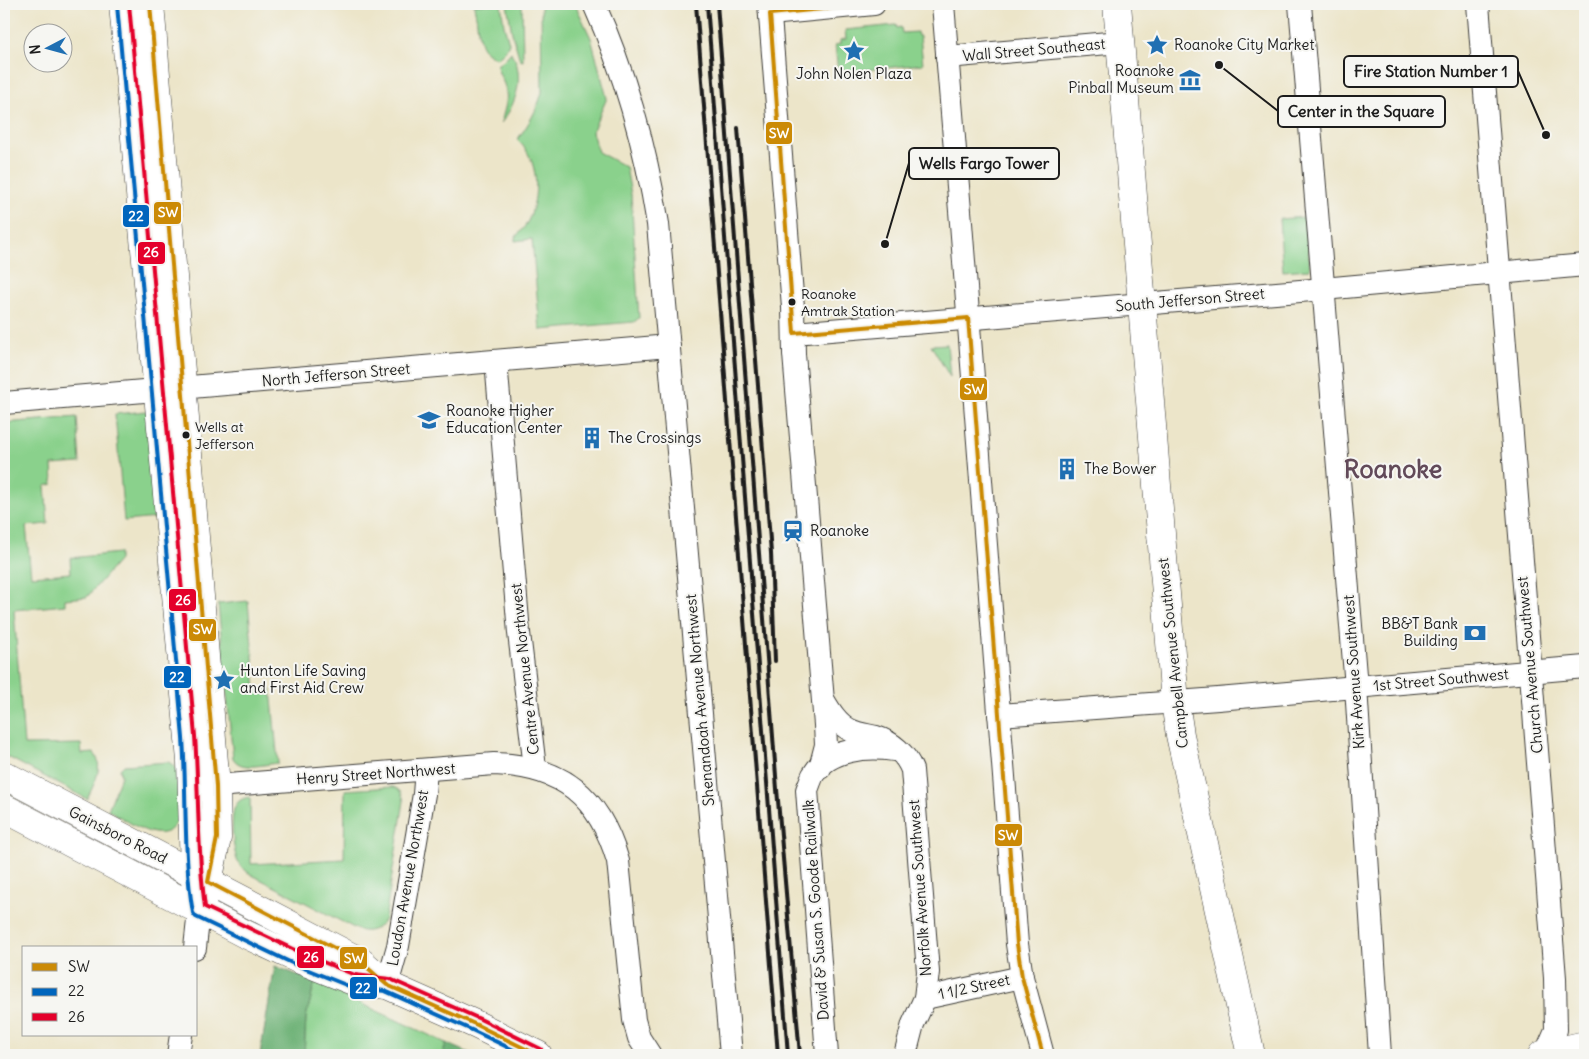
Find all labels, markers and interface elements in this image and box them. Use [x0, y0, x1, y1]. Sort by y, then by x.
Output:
north arrow [22, 22, 72, 72]
place icon: Roanoke City Market [1144, 32, 1170, 58]
street label: Wall Street Southeast [962, 34, 1106, 65]
place label: Roanoke City Market [1174, 35, 1315, 54]
place icon: John Nolen Plaza [841, 38, 867, 64]
text: N [26, 44, 45, 55]
callout: Fire Station Number 1 [1344, 56, 1518, 87]
place label: Roanoke Pinball Museum [1068, 61, 1174, 97]
text: Fire Station Number 1 [1354, 61, 1508, 81]
place label: John Nolen Plaza [796, 64, 912, 83]
museum icon: Roanoke Pinball Museum [1177, 67, 1203, 93]
callout: Center in the Square [1278, 96, 1445, 127]
text: Center in the Square [1288, 101, 1435, 122]
line badge: SW [765, 121, 793, 145]
text: SW [769, 124, 790, 142]
callout: Wells Fargo Tower [909, 148, 1059, 179]
text: Wells Fargo Tower [919, 153, 1050, 174]
line badge: SW [153, 201, 182, 225]
text: SW [158, 203, 179, 221]
line badge: 22 [122, 204, 150, 228]
text: 22 [128, 207, 144, 225]
line badge: 26 [137, 241, 166, 265]
text: 26 [143, 243, 159, 261]
street label: South Jefferson Street [1115, 284, 1265, 315]
place label: Roanoke Amtrak Station [801, 285, 895, 320]
marker: Roanoke Amtrak Station [787, 297, 797, 307]
street label: North Jefferson Street [261, 359, 411, 390]
line badge: SW [959, 377, 988, 401]
text: SW [964, 380, 985, 398]
place label: Roanoke Higher Education Center [446, 401, 563, 437]
school or university icon: Roanoke Higher Education Center [416, 407, 442, 433]
place label: Wells at Jefferson [195, 418, 254, 453]
building icon: The Crossings [579, 425, 605, 451]
place label: The Crossings [608, 428, 701, 447]
marker: Wells at Jefferson [181, 430, 191, 440]
district label: Roanoke [1344, 453, 1442, 485]
building icon: The Bower [1054, 456, 1080, 482]
place label: The Bower [1084, 459, 1156, 478]
station icon: Roanoke [780, 518, 806, 544]
place label: Roanoke [810, 521, 869, 540]
street label: Campbell Avenue Southwest [1153, 557, 1192, 749]
street label: Church Avenue Southwest [1512, 576, 1547, 754]
street label: Centre Avenue Northwest [506, 582, 543, 756]
line badge: 26 [168, 588, 197, 612]
text: 26 [175, 591, 191, 609]
street label: Shenandoah Avenue Northwest [681, 593, 718, 807]
street label: Kirk Avenue Southwest [1339, 594, 1368, 750]
place label: BB&T Bank Building [1381, 614, 1458, 650]
line badge: SW [188, 618, 217, 642]
text: SW [193, 620, 214, 638]
bank icon: BB&T Bank Building [1462, 620, 1488, 646]
place label: Hunton Life Saving and First Aid Crew [240, 661, 366, 697]
street label: 1st Street Southwest [1372, 664, 1509, 695]
line badge: 22 [163, 665, 192, 689]
place icon: Hunton Life Saving and First Aid Crew [211, 667, 237, 693]
text: 22 [169, 668, 185, 686]
street label: Henry Street Northwest [296, 758, 456, 789]
street label: Loudon Avenue Northwest [383, 788, 432, 968]
street label: David & Susan S. Goode Railwalk [798, 799, 833, 1021]
street label: Norfolk Avenue Southwest [904, 799, 935, 977]
street label: Gainsboro Road [66, 802, 171, 868]
line badge: SW [994, 823, 1023, 847]
text: SW [998, 826, 1019, 844]
line badge: 26 [296, 945, 325, 969]
legend [22, 946, 198, 1036]
line badge: SW [339, 946, 368, 970]
text: 26 [303, 948, 319, 966]
text: SW [344, 949, 365, 967]
text: SW [68, 957, 90, 976]
street label: 1 1/2 Street [936, 970, 1011, 1003]
line badge: 22 [349, 976, 378, 1000]
text: 22 [355, 979, 371, 997]
text: 22 [68, 981, 84, 1000]
text: 26 [68, 1007, 85, 1026]

